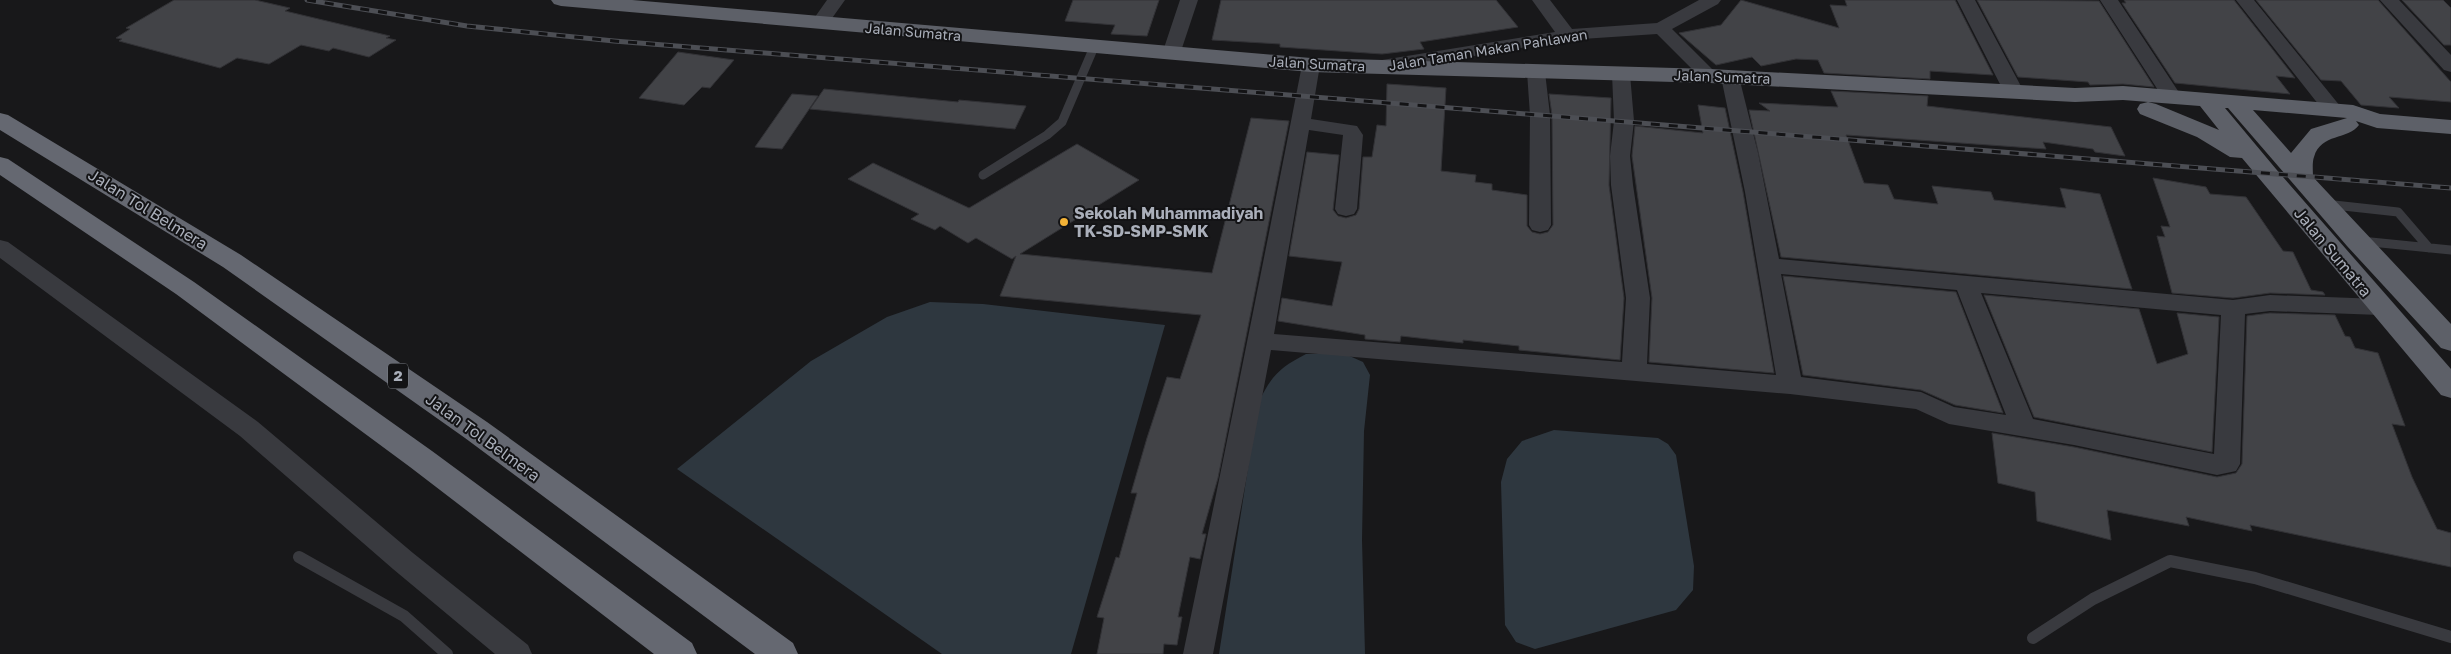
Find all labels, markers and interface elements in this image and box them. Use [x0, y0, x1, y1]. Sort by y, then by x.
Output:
street label: Jalan Sumatra [864, 19, 962, 44]
street label: Jalan Taman Makan Pahlawan [1387, 25, 1589, 74]
street label: Jalan Sumatra [1268, 52, 1366, 75]
street label: Jalan Sumatra [1673, 66, 1771, 87]
street label: Jalan Tol Belmera [85, 164, 211, 254]
place label: Sekolah Muhammadiyah TK-SD-SMP-SMK [1074, 203, 1263, 241]
street label: Jalan Sumatra [2290, 203, 2376, 301]
marker: Sekolah Muhammadiyah TK-SD-SMP-SMK [1058, 216, 1070, 228]
road number: 2 [388, 364, 408, 388]
street label: Jalan Tol Belmera [422, 389, 544, 485]

